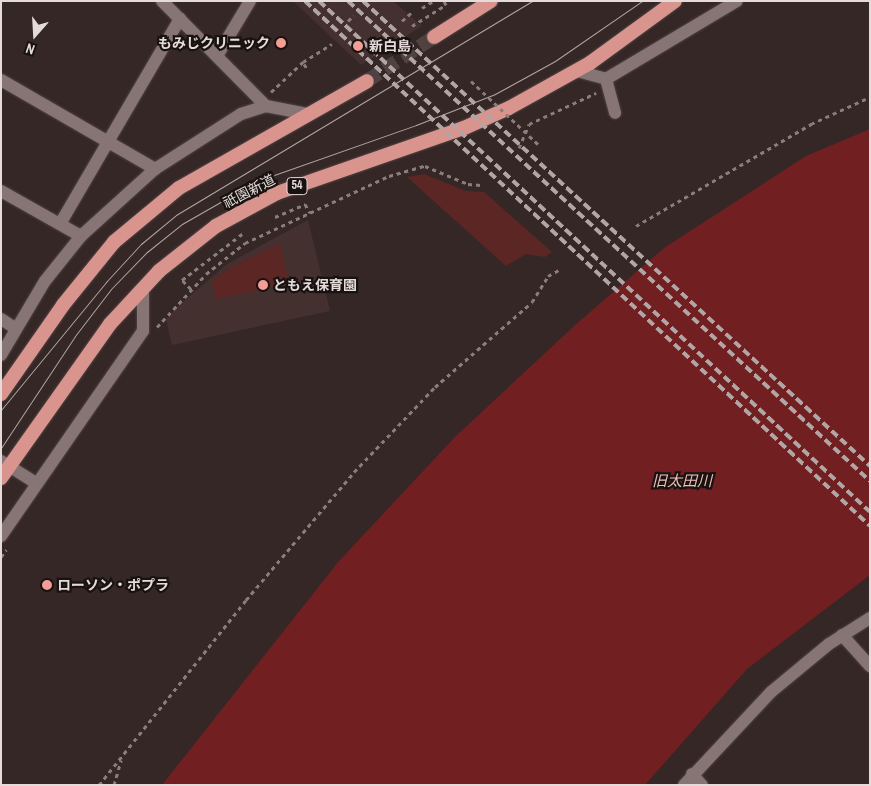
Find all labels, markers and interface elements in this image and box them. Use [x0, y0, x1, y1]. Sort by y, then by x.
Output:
north arrow [10, 10, 60, 60]
place label: もみじクリニック [158, 35, 270, 51]
marker: もみじクリニック [274, 36, 288, 50]
place label: 新白島 [369, 38, 411, 54]
text: N [23, 39, 37, 59]
marker: 新白島 [351, 39, 365, 53]
street label: 祇園新道 [220, 171, 278, 211]
road number: 54 [286, 177, 308, 196]
place label: ともえ保育園 [273, 277, 357, 293]
marker: ともえ保育園 [257, 279, 269, 291]
water label: 旧太田川 [652, 472, 712, 490]
place label: ローソン・ポプラ [57, 577, 169, 593]
marker: ローソン・ポプラ [41, 579, 53, 591]

